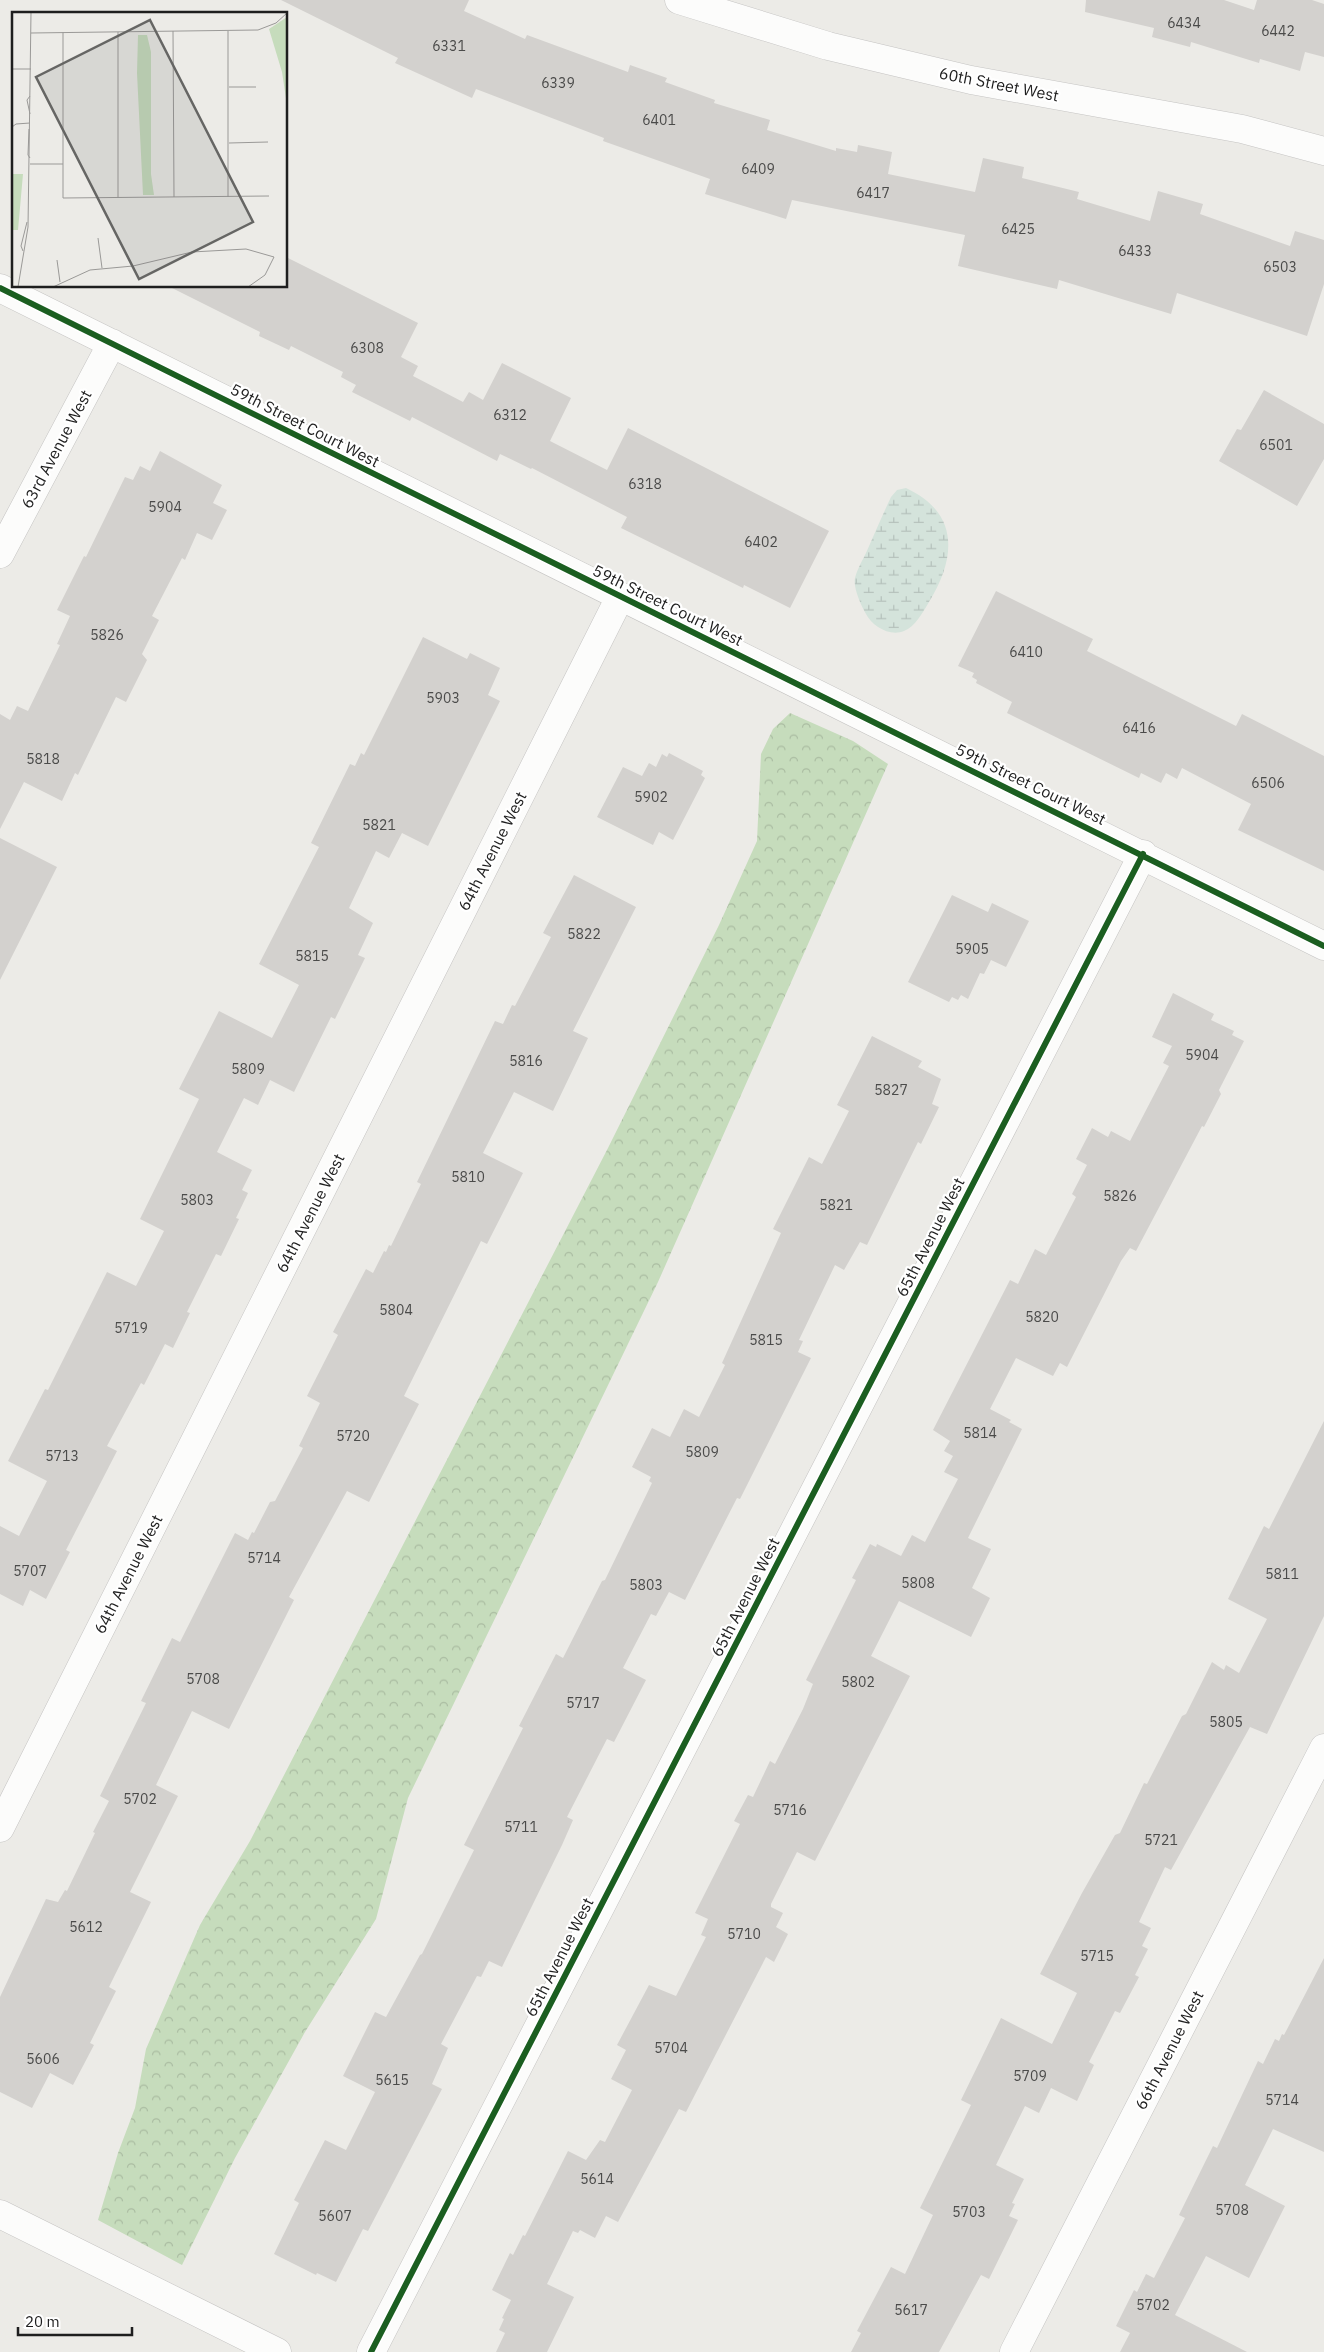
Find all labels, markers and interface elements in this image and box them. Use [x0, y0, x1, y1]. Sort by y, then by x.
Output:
inset map [12, 12, 288, 288]
house number: 6434 [1167, 14, 1201, 32]
house number: 6442 [1261, 22, 1295, 40]
house number: 6331 [432, 37, 466, 55]
street label: 60th Street West [937, 63, 1061, 105]
house number: 6339 [541, 74, 575, 92]
house number: 6401 [642, 111, 676, 129]
house number: 6409 [741, 160, 775, 178]
house number: 6417 [856, 184, 890, 202]
house number: 6425 [1001, 220, 1035, 238]
house number: 6433 [1118, 242, 1152, 260]
house number: 6503 [1263, 258, 1297, 276]
house number: 6308 [350, 339, 384, 357]
street label: 59th Street Court West [227, 379, 383, 471]
street label: 63rd Avenue West [16, 386, 96, 512]
house number: 6312 [493, 406, 527, 424]
house number: 6501 [1259, 436, 1293, 454]
house number: 6318 [628, 475, 662, 493]
house number: 5904 [148, 498, 182, 516]
house number: 6402 [744, 533, 778, 551]
street label: 59th Street Court West [590, 560, 746, 650]
house number: 5826 [90, 626, 124, 644]
house number: 6410 [1009, 643, 1043, 661]
house number: 5903 [426, 689, 460, 707]
house number: 6416 [1122, 719, 1156, 737]
street label: 59th Street Court West [953, 739, 1109, 829]
house number: 5818 [26, 750, 60, 768]
house number: 6506 [1251, 774, 1285, 792]
street label: 64th Avenue West [453, 788, 531, 914]
house number: 5902 [634, 788, 668, 806]
house number: 5821 [362, 816, 396, 834]
house number: 5822 [567, 925, 601, 943]
house number: 5905 [955, 940, 989, 958]
house number: 5815 [295, 947, 329, 965]
house number: 5904 [1185, 1046, 1219, 1064]
house number: 5816 [509, 1052, 543, 1070]
house number: 5809 [231, 1060, 265, 1078]
house number: 5827 [874, 1081, 908, 1099]
street label: 64th Avenue West [271, 1150, 349, 1276]
house number: 5810 [451, 1168, 485, 1186]
street label: 65th Avenue West [891, 1174, 969, 1300]
house number: 5826 [1103, 1187, 1137, 1205]
house number: 5803 [180, 1191, 214, 1209]
house number: 5821 [819, 1196, 853, 1214]
house number: 5804 [379, 1301, 413, 1319]
house number: 5820 [1025, 1308, 1059, 1326]
house number: 5719 [114, 1319, 148, 1337]
house number: 5815 [749, 1331, 783, 1349]
house number: 5814 [963, 1424, 997, 1442]
house number: 5720 [336, 1427, 370, 1445]
house number: 5809 [685, 1443, 719, 1461]
house number: 5713 [45, 1447, 79, 1465]
street label: 64th Avenue West [89, 1511, 167, 1637]
street label: 65th Avenue West [706, 1534, 784, 1660]
house number: 5714 [247, 1549, 281, 1567]
house number: 5707 [13, 1562, 47, 1580]
house number: 5811 [1265, 1565, 1299, 1583]
house number: 5808 [901, 1574, 935, 1592]
house number: 5803 [629, 1576, 663, 1594]
house number: 5708 [186, 1670, 220, 1688]
house number: 5802 [841, 1673, 875, 1691]
house number: 5717 [566, 1694, 600, 1712]
house number: 5805 [1209, 1713, 1243, 1731]
house number: 5702 [123, 1790, 157, 1808]
house number: 5716 [773, 1801, 807, 1819]
house number: 5711 [504, 1818, 538, 1836]
house number: 5721 [1144, 1831, 1178, 1849]
street label: 65th Avenue West [520, 1894, 598, 2020]
house number: 5612 [69, 1918, 103, 1936]
house number: 5710 [727, 1925, 761, 1943]
house number: 5715 [1080, 1947, 1114, 1965]
street label: 66th Avenue West [1130, 1987, 1208, 2113]
house number: 5704 [654, 2039, 688, 2057]
house number: 5606 [26, 2050, 60, 2068]
house number: 5709 [1013, 2067, 1047, 2085]
house number: 5615 [375, 2071, 409, 2089]
house number: 5714 [1265, 2091, 1299, 2109]
house number: 5614 [580, 2170, 614, 2188]
house number: 5708 [1215, 2201, 1249, 2219]
house number: 5703 [952, 2203, 986, 2221]
house number: 5607 [318, 2207, 352, 2225]
house number: 5702 [1136, 2296, 1170, 2314]
house number: 5617 [894, 2301, 928, 2319]
scale bar [18, 2304, 131, 2336]
text: 20 m [25, 2312, 60, 2331]

